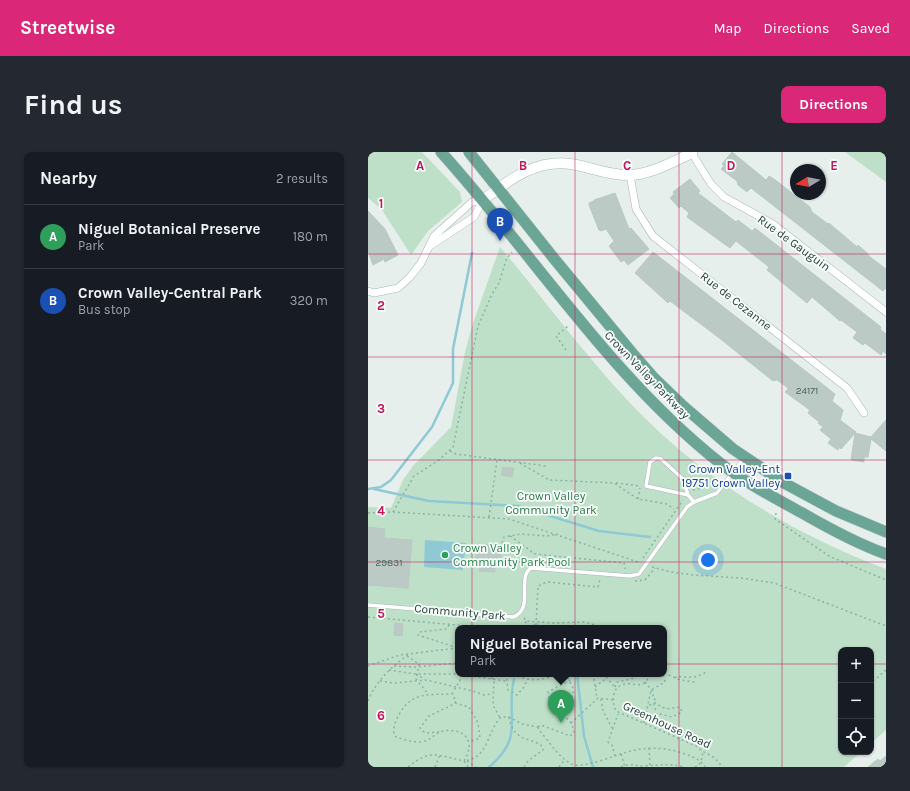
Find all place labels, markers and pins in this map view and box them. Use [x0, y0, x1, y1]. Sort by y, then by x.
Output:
pin: B [487, 208, 513, 241]
place label: Crown Valley-Ent 19751 Crown Valley [681, 462, 780, 490]
marker: Crown Valley-Ent 19751 Crown Valley [783, 471, 793, 481]
place label: Crown Valley Community Park Pool [453, 541, 571, 569]
marker: Crown Valley Community Park Pool [440, 550, 450, 560]
pin: A [548, 690, 574, 723]

